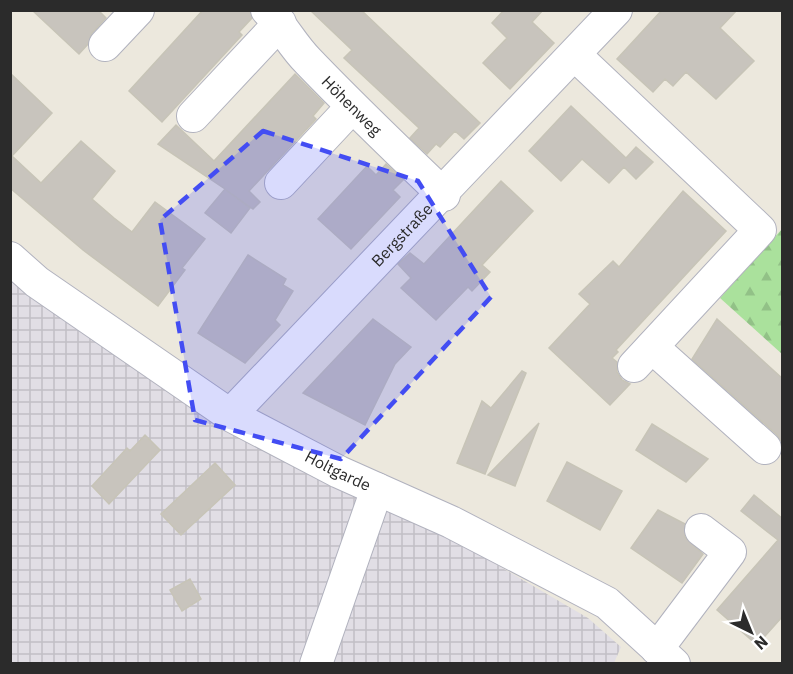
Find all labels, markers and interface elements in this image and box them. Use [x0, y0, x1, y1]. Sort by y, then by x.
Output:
street label: Höhenweg [318, 71, 386, 140]
street label: Bergstraße [367, 199, 437, 271]
street label: Holtgarde [302, 446, 374, 495]
north arrow [721, 602, 781, 662]
text: N [750, 632, 772, 654]

